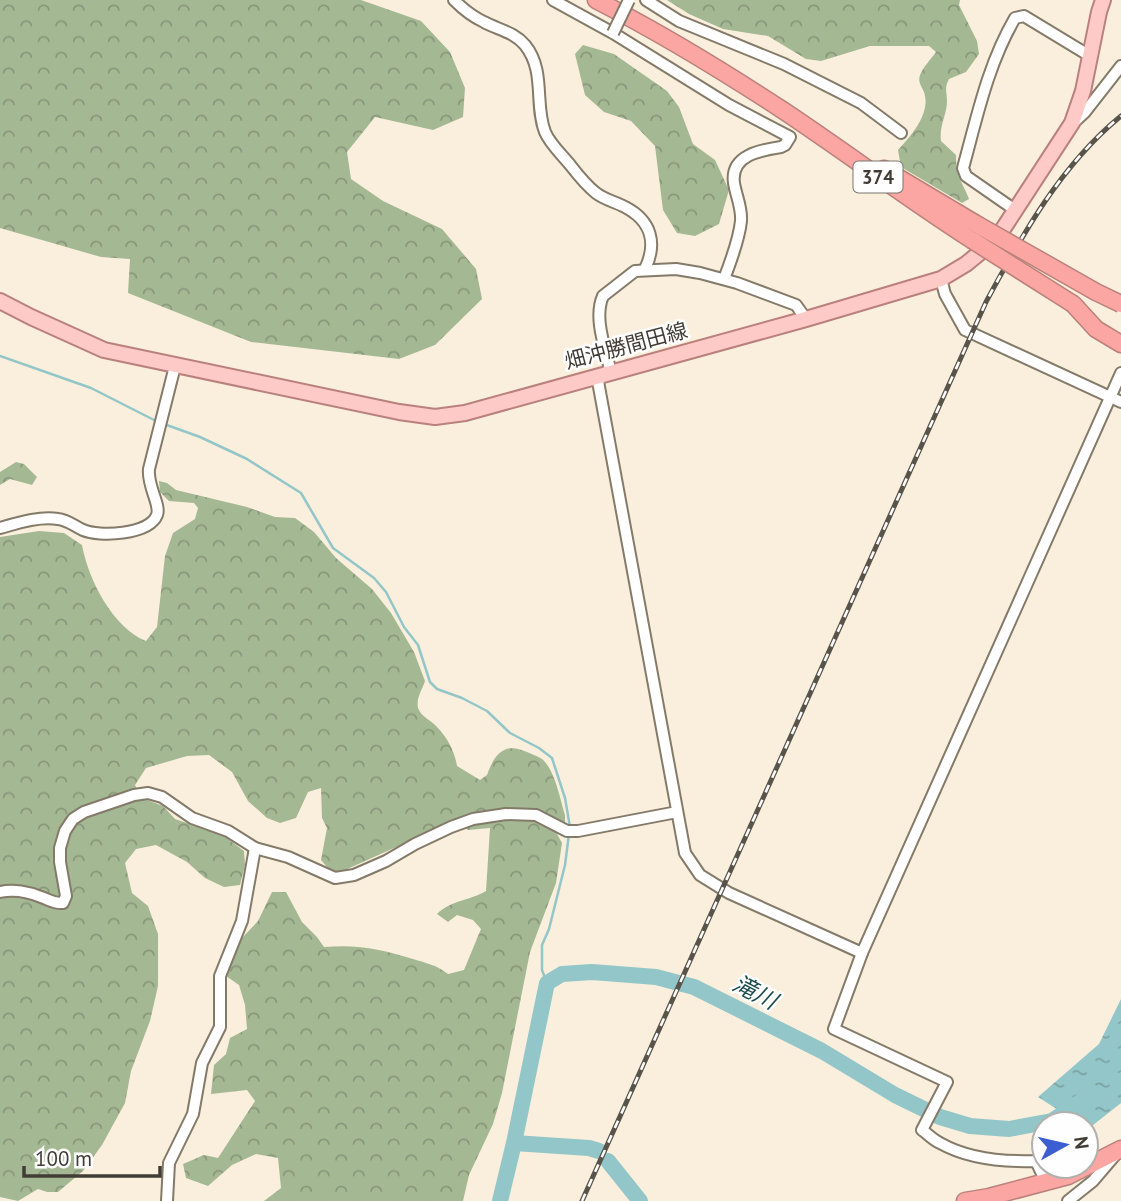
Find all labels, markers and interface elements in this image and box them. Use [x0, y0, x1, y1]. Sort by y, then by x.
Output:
road number: 374 [854, 162, 903, 192]
street label: 畑沖勝間田線 [562, 316, 690, 375]
water label: 滝川 [728, 968, 785, 1016]
north arrow [1030, 1110, 1100, 1180]
scale bar [24, 1134, 161, 1178]
text: N [1069, 1135, 1095, 1150]
text: 100 m [35, 1145, 92, 1172]

